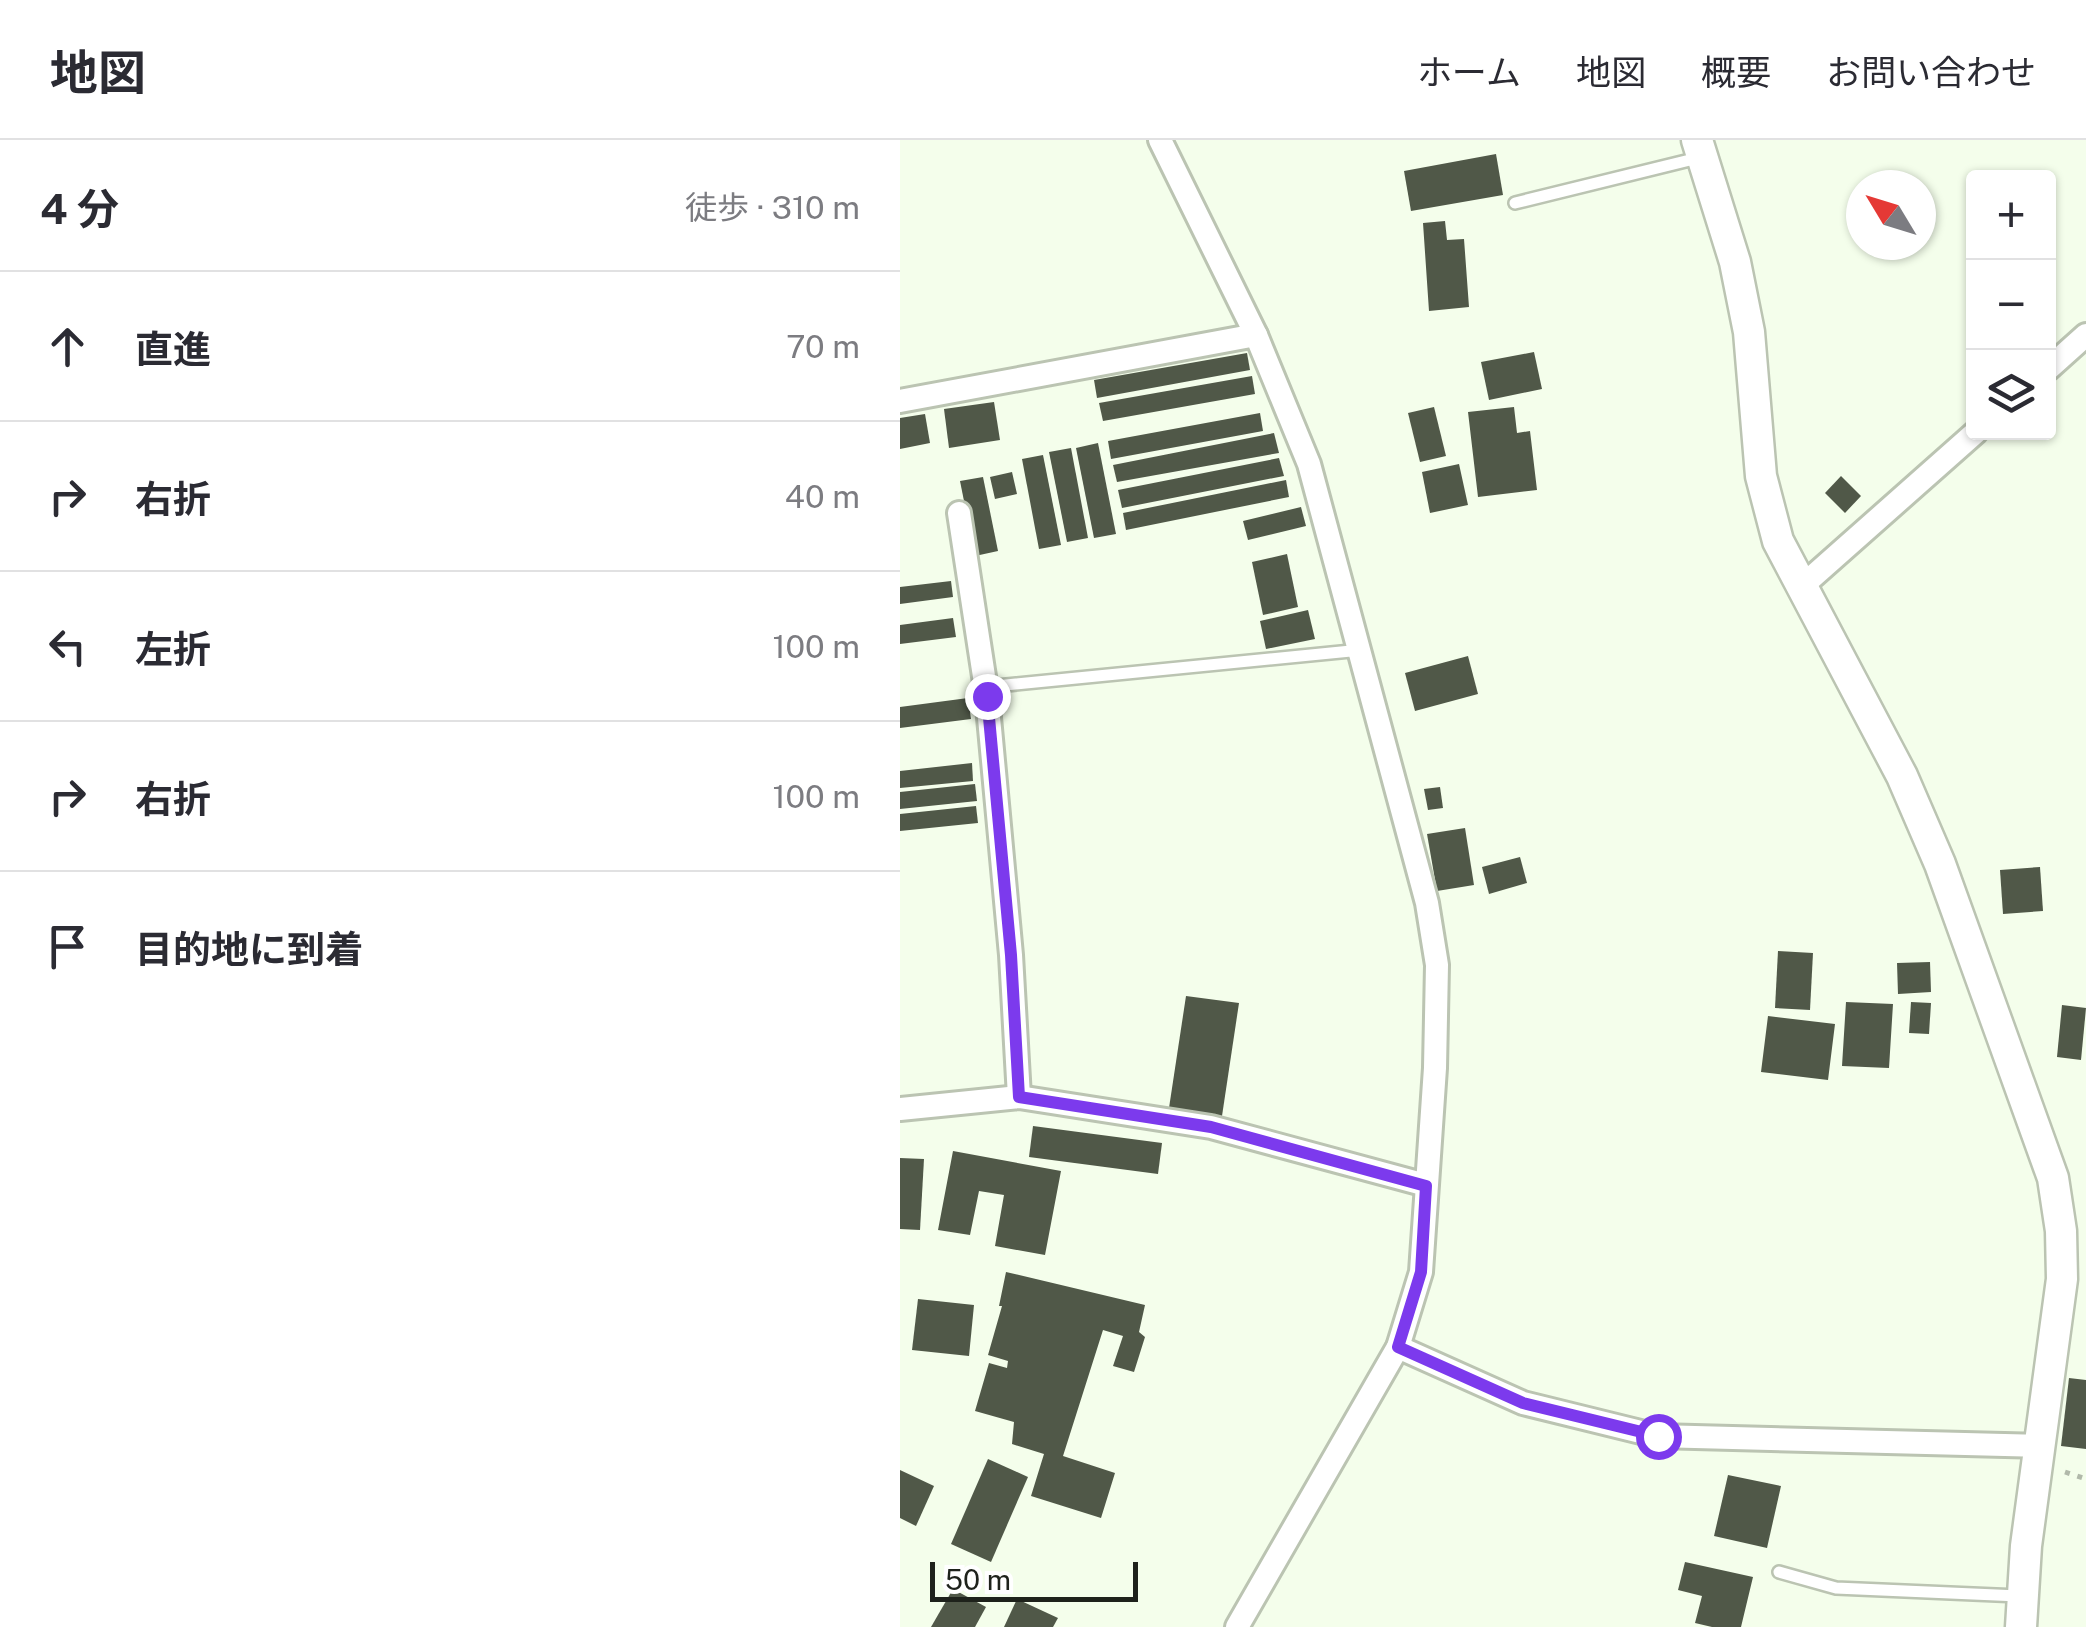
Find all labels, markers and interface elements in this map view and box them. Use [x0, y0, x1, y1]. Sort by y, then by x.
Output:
text: 地図 [50, 44, 146, 101]
text: ホーム [1417, 52, 1521, 93]
text: 地図 [1576, 52, 1646, 93]
text: 概要 [1701, 52, 1771, 93]
text: お問い合わせ [1826, 52, 2036, 93]
north arrow [1846, 170, 1936, 260]
map controls [1966, 170, 2056, 440]
button: + [1966, 170, 2056, 260]
text: 4 分 [40, 184, 119, 233]
text: 徒歩 · 310 m [685, 189, 860, 226]
button: − [1966, 260, 2056, 350]
icon: ahead [40, 319, 95, 374]
text: 直進 [135, 327, 211, 372]
text: 70 m [786, 328, 860, 365]
button: layers [1966, 350, 2056, 440]
icon: right [40, 469, 95, 524]
text: 右折 [135, 477, 211, 522]
text: 40 m [785, 478, 860, 515]
icon: left [40, 619, 95, 674]
text: 左折 [135, 627, 211, 672]
text: 100 m [773, 628, 860, 665]
route end [965, 674, 1011, 720]
icon: right [40, 769, 95, 824]
text: 右折 [135, 777, 211, 822]
text: 100 m [773, 778, 860, 815]
icon: arrive [40, 919, 95, 974]
text: 目的地に到着 [135, 927, 363, 972]
route start [1636, 1414, 1682, 1460]
scale bar [930, 1557, 1138, 1602]
text: 50 m [945, 1563, 1011, 1596]

